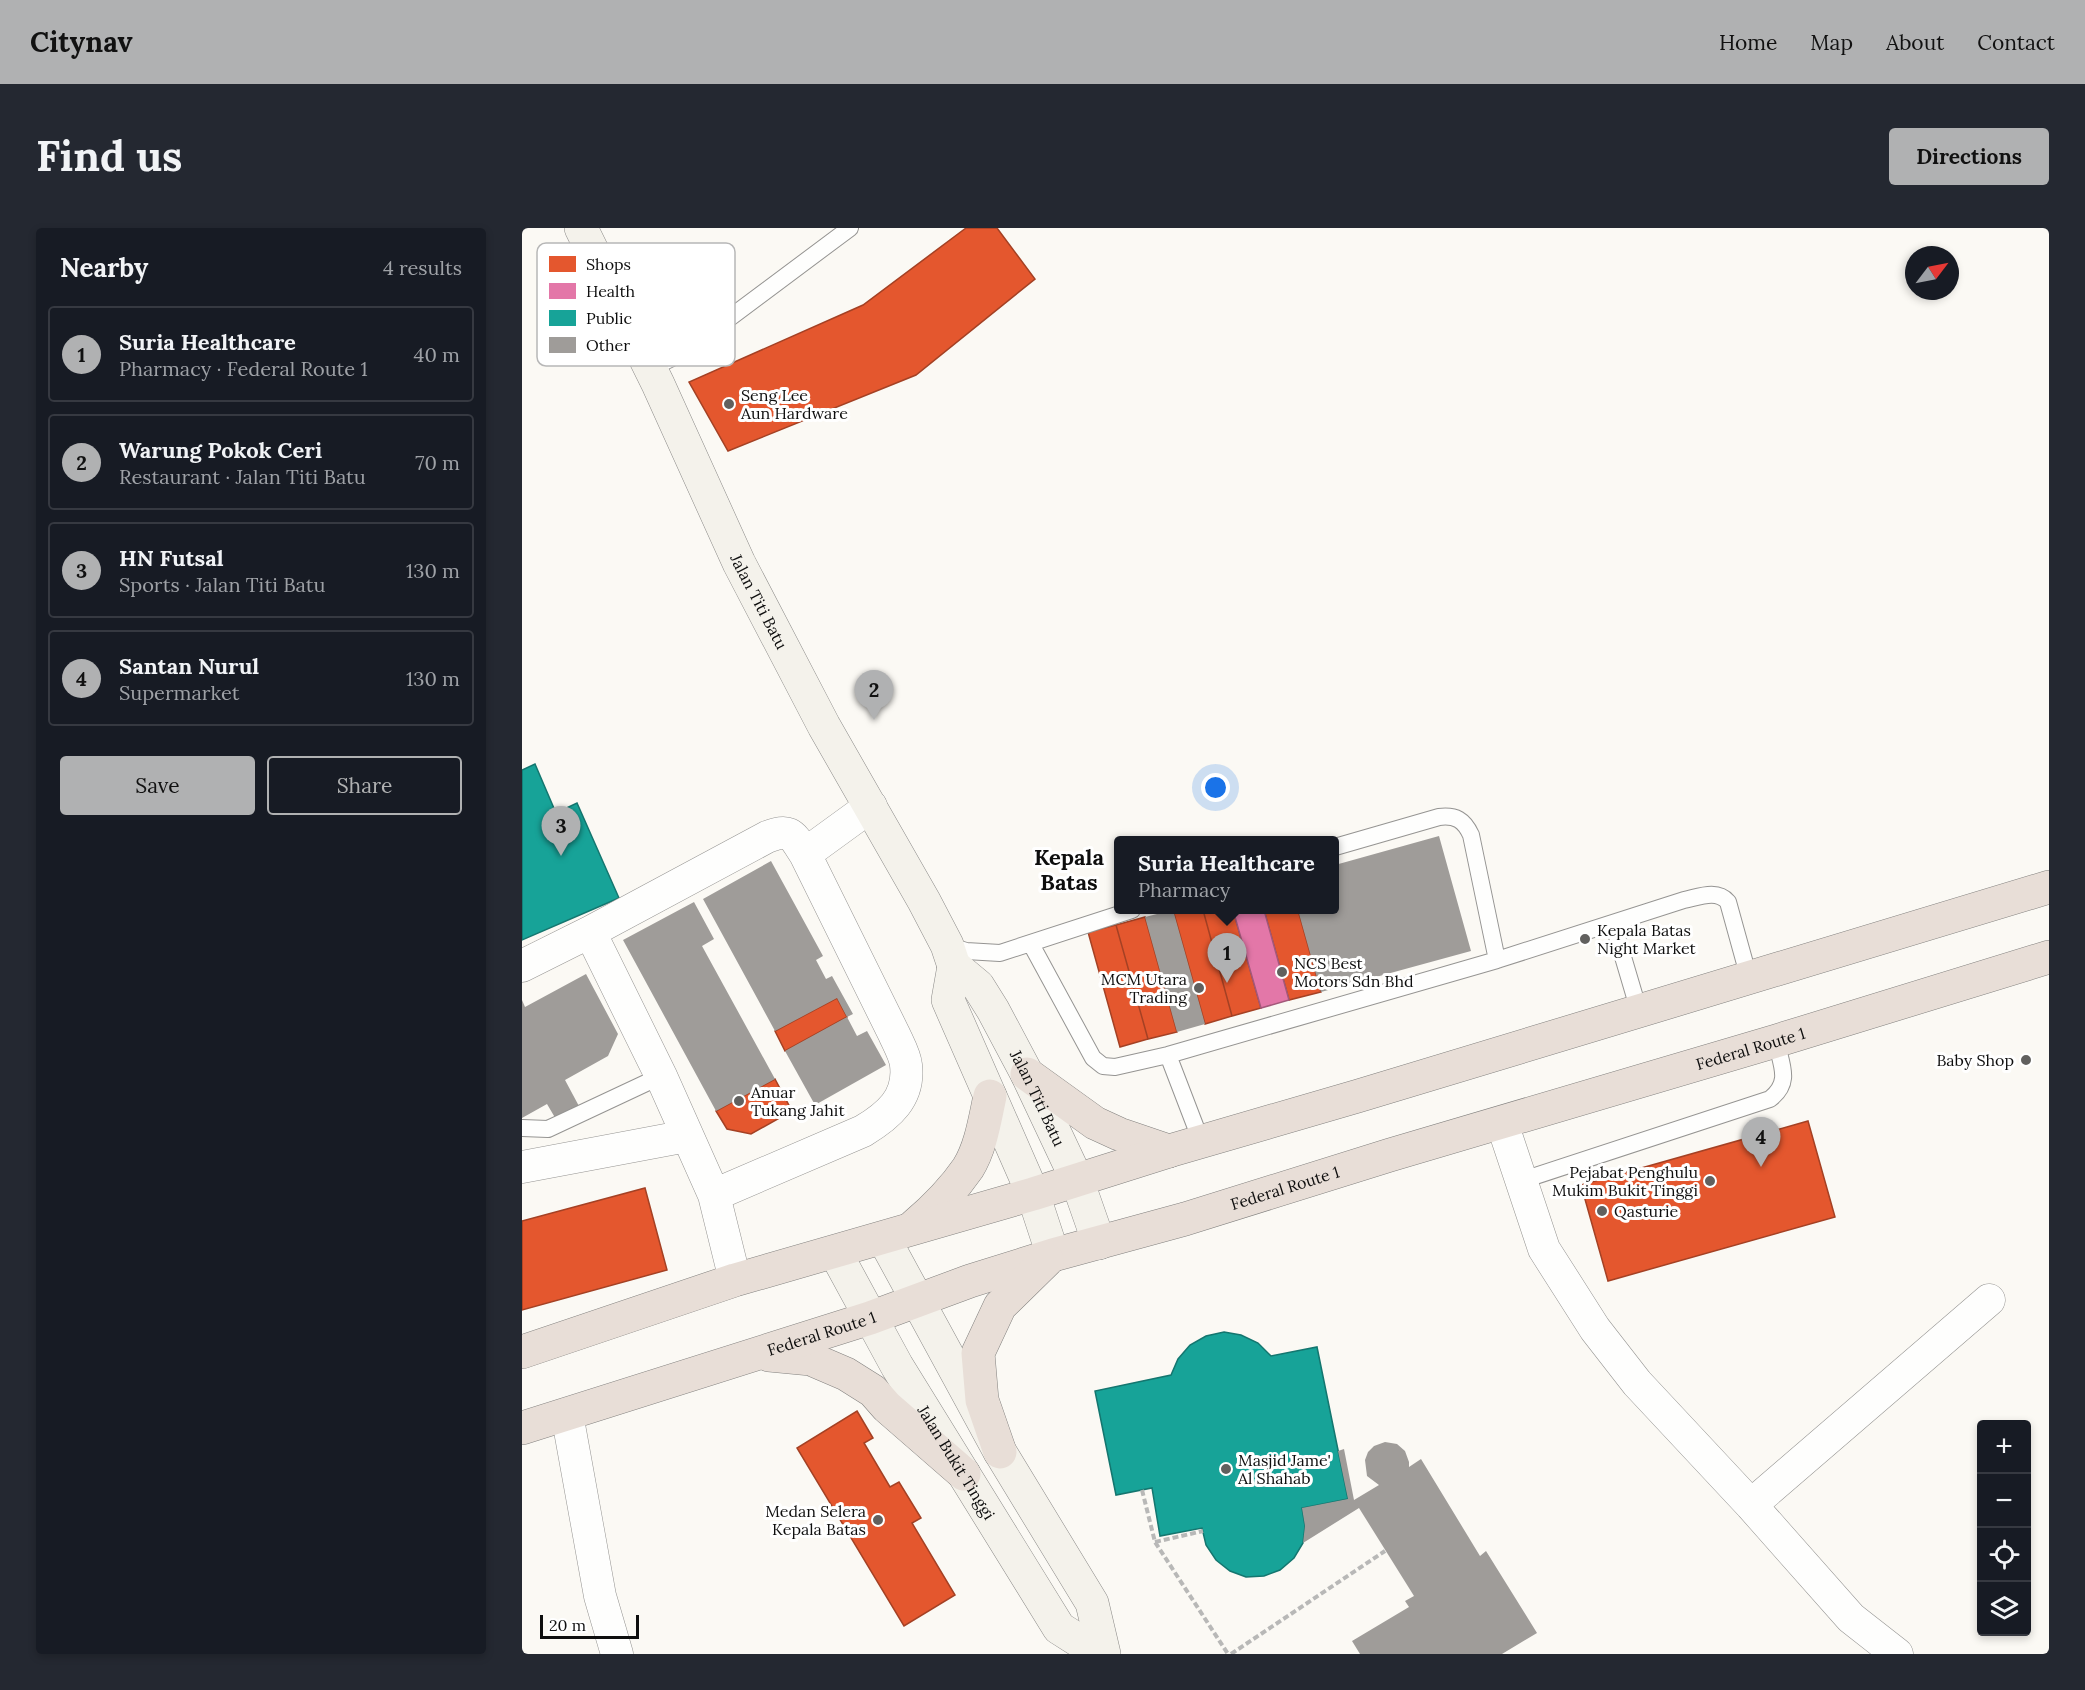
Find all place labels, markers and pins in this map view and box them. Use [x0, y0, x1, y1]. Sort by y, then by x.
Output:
place label: Seng Lee Aun Hardware [740, 385, 848, 423]
marker: Seng Lee Aun Hardware [722, 397, 736, 411]
pin: 2 [854, 670, 894, 720]
pin: 3 [542, 806, 580, 856]
place label: Kepala Batas Night Market [1597, 920, 1697, 958]
marker: Kepala Batas Night Market [1578, 932, 1592, 946]
pin: 1 [1208, 934, 1246, 983]
place label: NCS Best Motors Sdn Bhd [1294, 953, 1414, 991]
marker: NCS Best Motors Sdn Bhd [1275, 965, 1289, 979]
place label: MCM Utara Trading [1101, 969, 1188, 1007]
marker: MCM Utara Trading [1192, 981, 1206, 995]
place label: Baby Shop [1936, 1050, 2014, 1070]
marker: Baby Shop [2019, 1053, 2033, 1067]
place label: Anuar Tukang Jahit [750, 1082, 845, 1120]
marker: Anuar Tukang Jahit [732, 1094, 746, 1108]
pin: 4 [1742, 1118, 1780, 1167]
place label: Pejabat Penghulu Mukim Bukit Tinggi [1552, 1162, 1698, 1200]
marker: Pejabat Penghulu Mukim Bukit Tinggi [1703, 1174, 1717, 1188]
place label: Qasturie [1614, 1201, 1679, 1221]
marker: Qasturie [1595, 1204, 1609, 1218]
place label: Masjid Jame' Al Shahab [1237, 1450, 1331, 1488]
marker: Masjid Jame' Al Shahab [1219, 1462, 1233, 1476]
place label: Medan Selera Kepala Batas [765, 1501, 866, 1539]
marker: Medan Selera Kepala Batas [871, 1513, 885, 1527]

